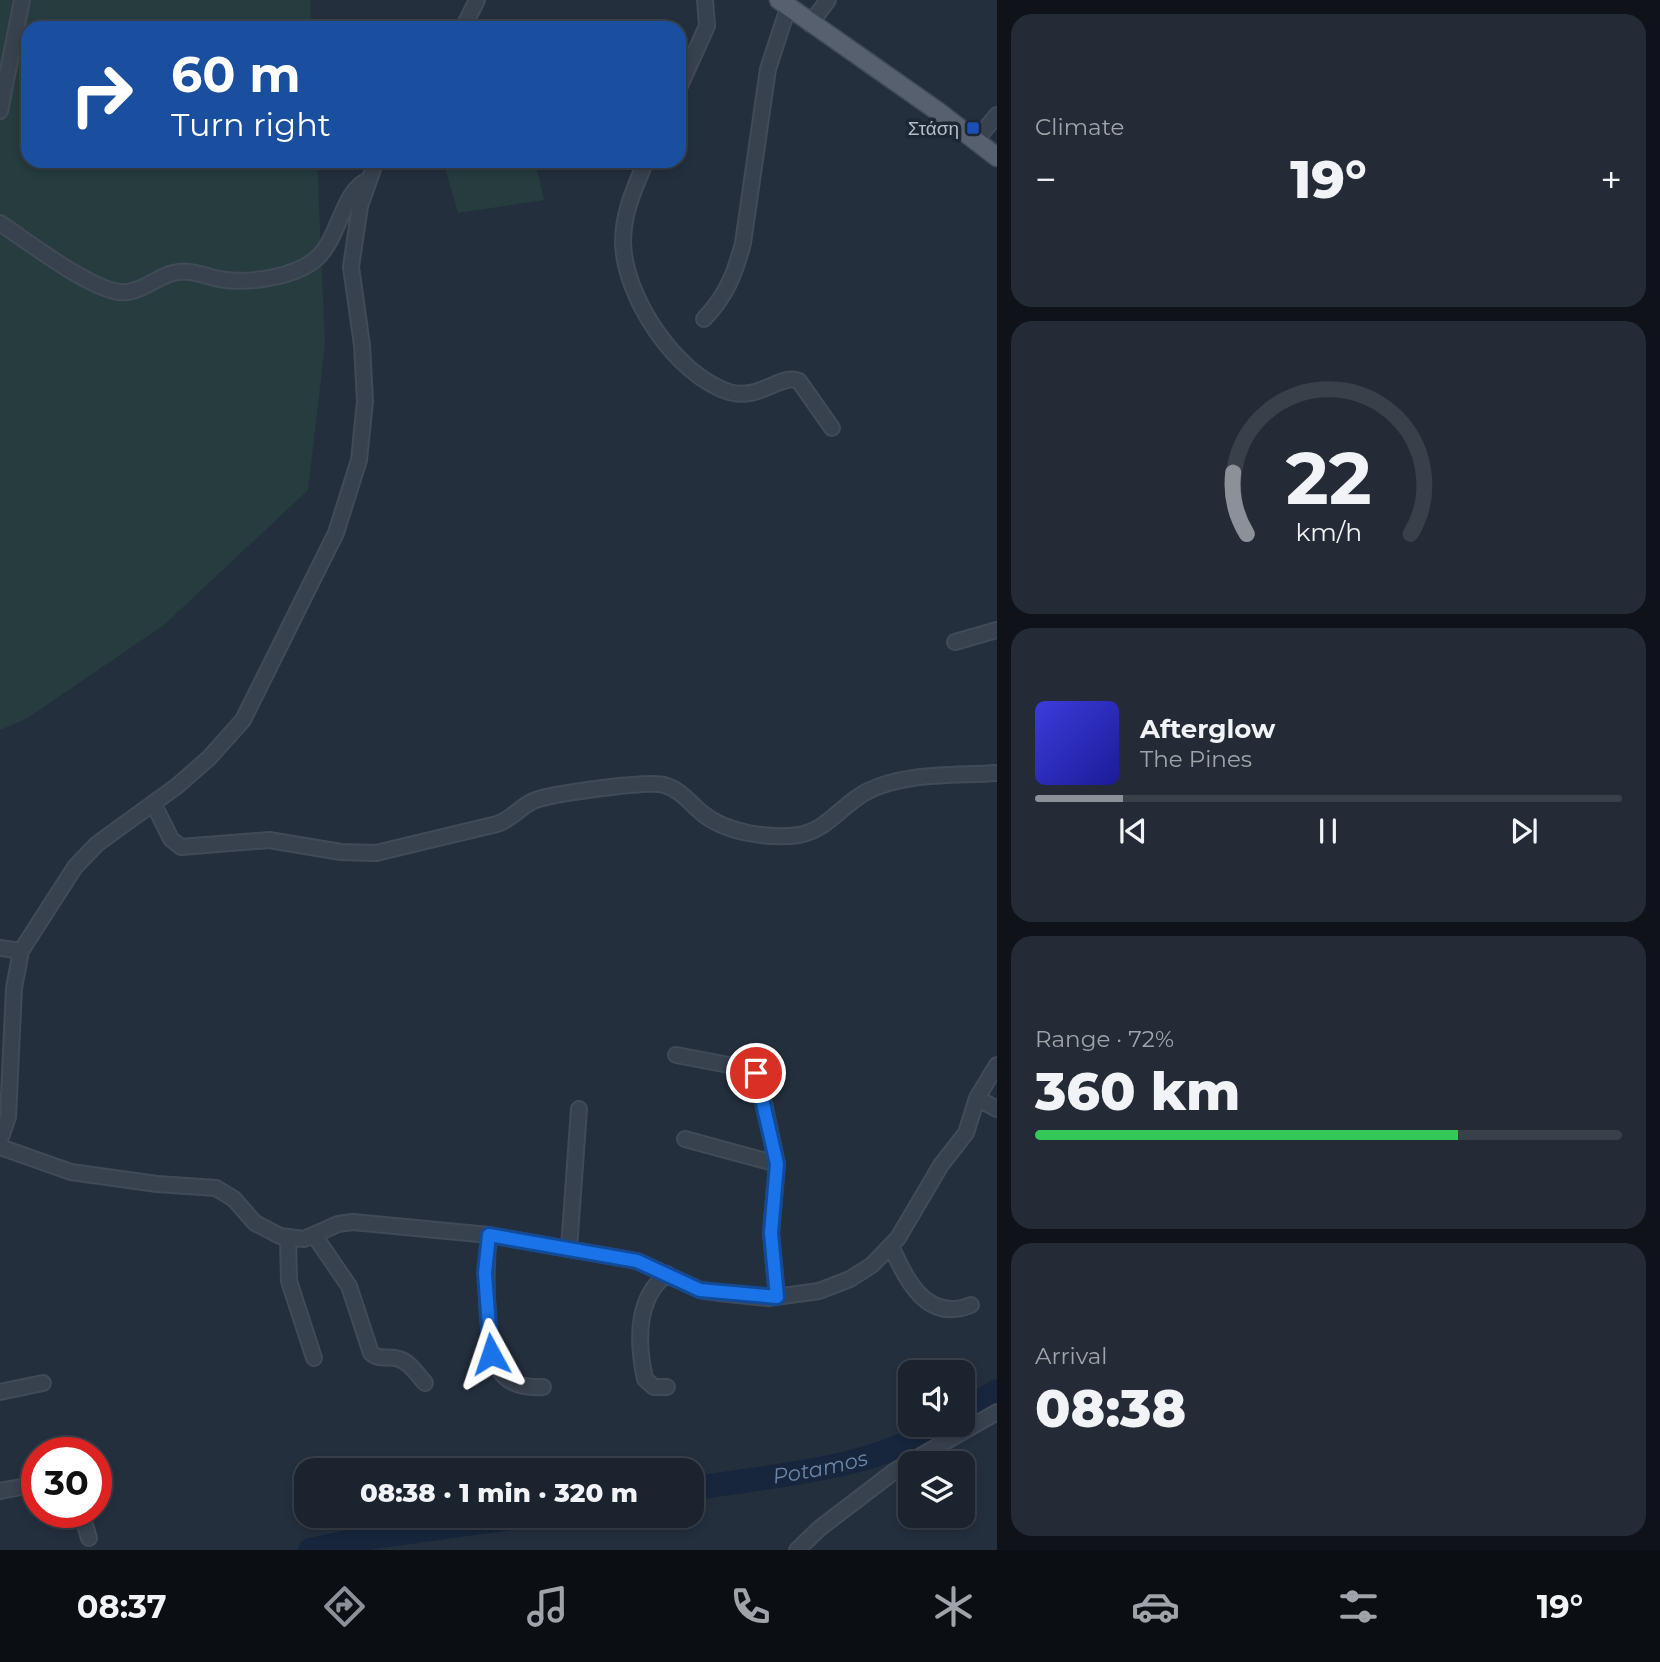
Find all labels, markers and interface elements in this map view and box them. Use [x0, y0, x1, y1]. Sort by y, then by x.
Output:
text: 60 m [171, 45, 301, 104]
icon: right [56, 49, 147, 140]
text: Turn right [171, 105, 331, 144]
text: Climate [1035, 113, 1124, 141]
place label: Στάση [908, 117, 959, 140]
marker: Στάση [965, 120, 981, 136]
text: 19° [1290, 148, 1367, 211]
text: − [1035, 156, 1057, 203]
text: + [1600, 156, 1622, 203]
text: 22 [1286, 434, 1371, 522]
text: km/h [1295, 517, 1362, 547]
text: Afterglow [1140, 713, 1275, 745]
text: The Pines [1140, 745, 1252, 773]
icon: previous [1114, 812, 1152, 850]
icon: pause [1309, 812, 1347, 850]
icon: next [1505, 812, 1543, 850]
text: Range · 72% [1035, 1025, 1174, 1053]
pin [726, 1043, 786, 1103]
icon: arrive [737, 1054, 775, 1092]
text: 360 km [1035, 1060, 1240, 1123]
position arrow [454, 1317, 528, 1391]
text: Arrival [1035, 1342, 1108, 1370]
map controls [898, 1360, 975, 1528]
button: sound [898, 1360, 975, 1437]
text: 08:38 [1035, 1377, 1186, 1440]
speed limit sign: 30 [21, 1437, 112, 1528]
water label: Potamos [771, 1445, 870, 1489]
button: layers [898, 1451, 975, 1528]
text: 08:38 · 1 min · 320 m [360, 1477, 638, 1509]
icon: directions [320, 1582, 369, 1631]
icon: music [523, 1582, 572, 1631]
icon: phone [726, 1582, 775, 1631]
icon: climate [929, 1582, 978, 1631]
icon: car [1131, 1582, 1180, 1631]
icon: filters [1334, 1582, 1383, 1631]
text: 08:37 [77, 1587, 167, 1626]
text: 19° [1537, 1587, 1583, 1626]

